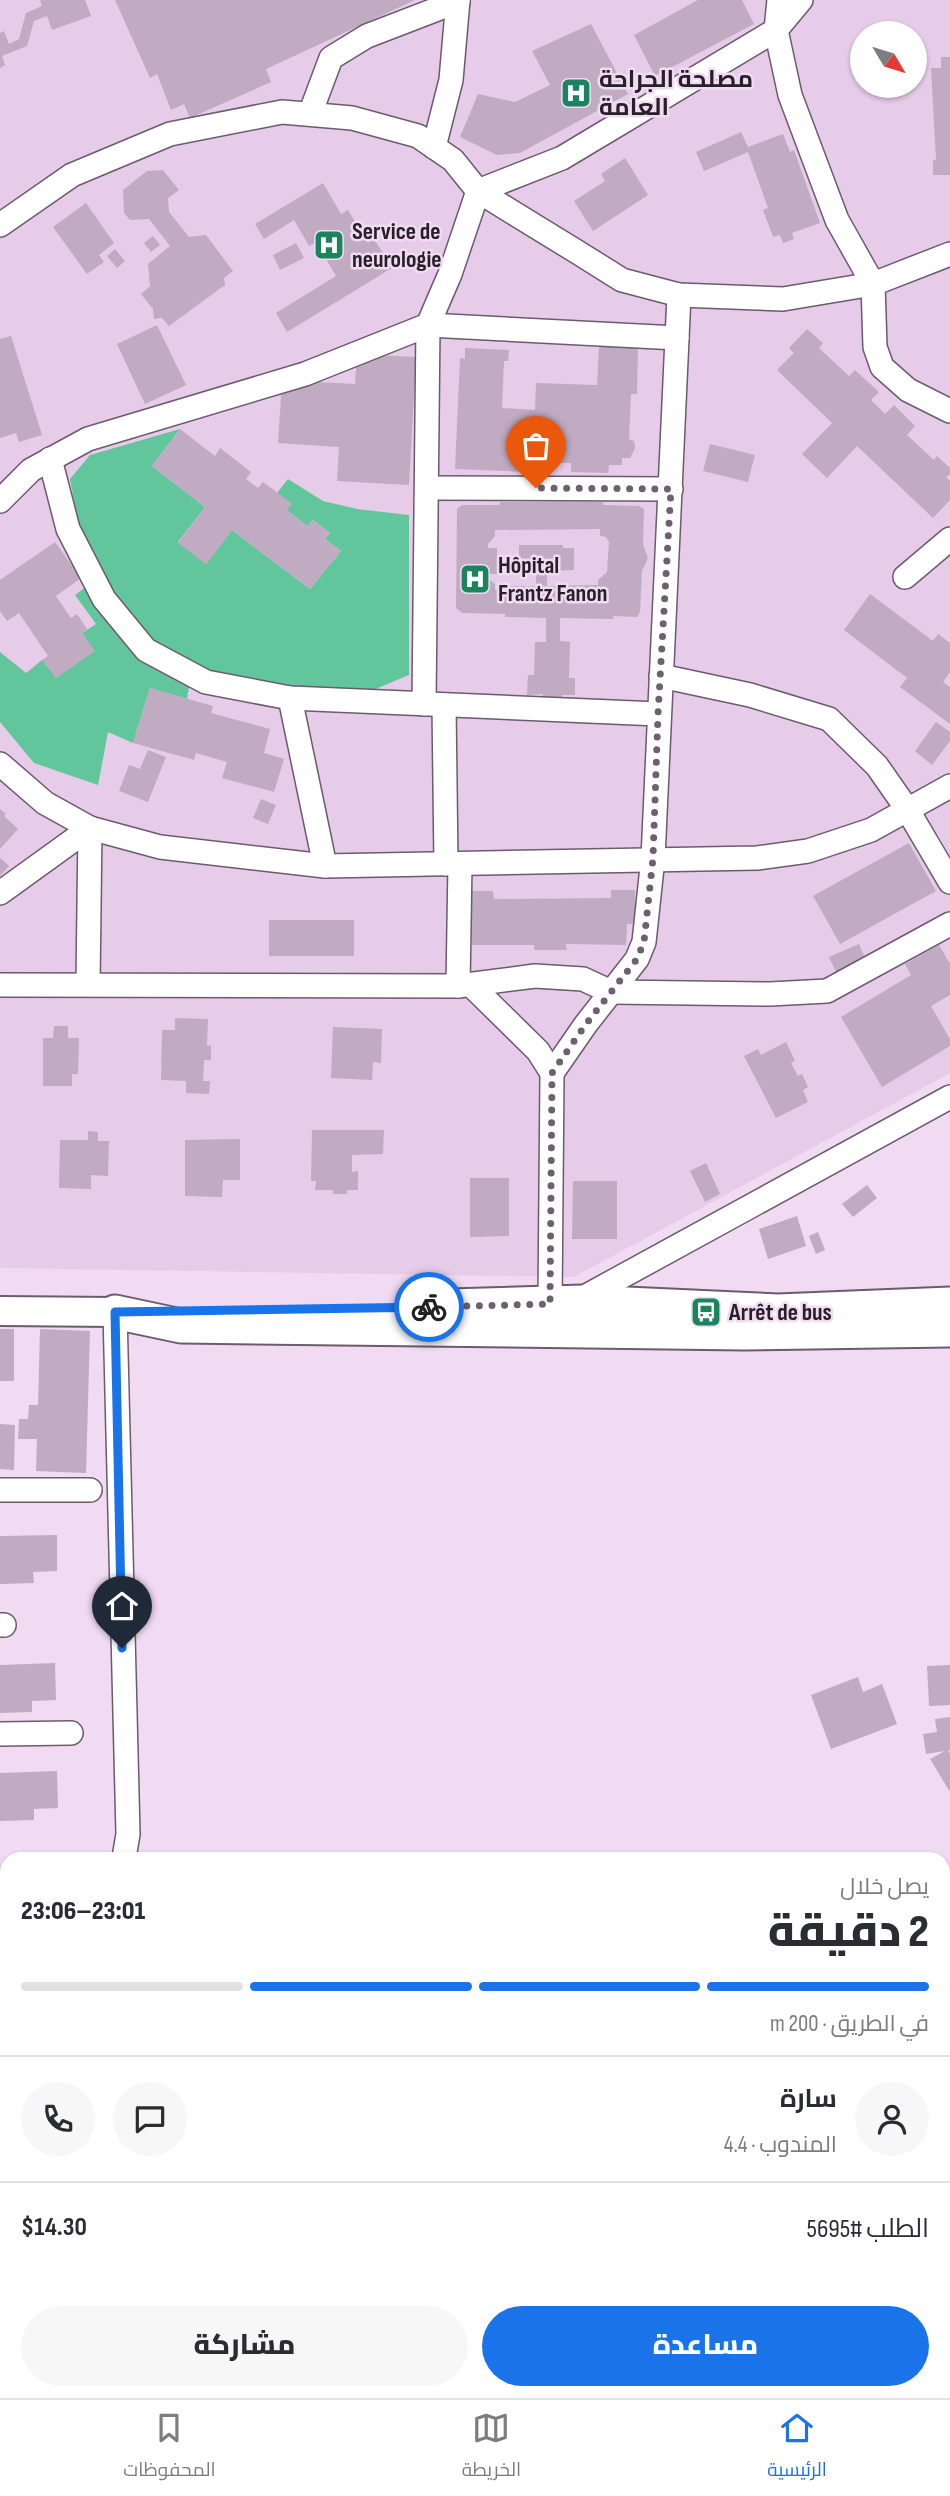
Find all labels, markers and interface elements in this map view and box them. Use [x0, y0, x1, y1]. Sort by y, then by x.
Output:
north arrow [850, 21, 928, 98]
map controls [850, 21, 927, 98]
place label: مصلحة الجراحة العامة [599, 65, 753, 122]
hospital icon: مصلحة الجراحة العامة [559, 76, 593, 110]
place label: Service de neurologie [352, 217, 442, 274]
hospital icon: Service de neurologie [312, 228, 346, 262]
pin [506, 416, 566, 488]
icon: bag [517, 427, 555, 465]
place label: Hôpital Frantz Fanon [498, 551, 607, 608]
hospital icon: Hôpital Frantz Fanon [458, 562, 492, 596]
courier [394, 1272, 464, 1342]
icon: bike [410, 1288, 448, 1326]
bus stop icon: Arrêt de bus [689, 1295, 723, 1329]
place label: Arrêt de bus [728, 1298, 832, 1327]
pin [92, 1576, 152, 1648]
icon: home [103, 1587, 141, 1625]
text: يصل خلال [840, 1873, 929, 1901]
text: 23:01–23:06 [21, 1896, 145, 1927]
text: 2 دقيقة [768, 1905, 929, 1960]
text: في الطريق · 200 m [770, 2010, 929, 2038]
button: phone [21, 2082, 95, 2156]
button: chat [113, 2082, 187, 2156]
button: person [855, 2082, 929, 2156]
text: سارة [780, 2084, 837, 2115]
text: المندوب · 4.4 [724, 2131, 837, 2159]
text: $14.30 [21, 2212, 87, 2243]
text: الطلب #5695 [807, 2214, 929, 2245]
button: مشاركة [21, 2306, 468, 2386]
button: مساعدة [482, 2306, 929, 2386]
tab: المحفوظات [123, 2409, 216, 2487]
tab: الخريطة [462, 2409, 521, 2487]
tab: الرئيسية [767, 2409, 827, 2487]

